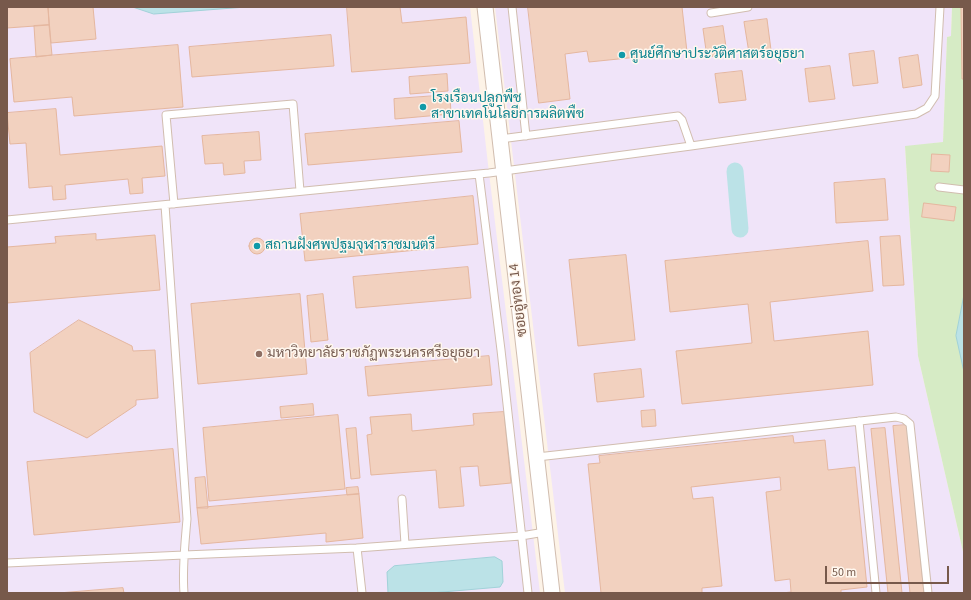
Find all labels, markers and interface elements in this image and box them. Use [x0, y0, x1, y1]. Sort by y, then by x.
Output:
place label: ศูนย์ศึกษาประวัติศาสตร์อยุธยา [630, 47, 804, 63]
marker: ศูนย์ศึกษาประวัติศาสตร์อยุธยา [617, 50, 627, 60]
place label: โรงเรือนปลูกพืช สาขาเทคโนโลยีการผลิตพืช [431, 91, 584, 124]
marker: โรงเรือนปลูกพืช สาขาเทคโนโลยีการผลิตพืช [418, 102, 428, 112]
place label: สถานฝังศพปฐมจุฬาราชมนตรี [265, 238, 435, 254]
marker: สถานฝังศพปฐมจุฬาราชมนตรี [252, 241, 262, 251]
street label: ซอยอู่ทอง 14 [506, 262, 532, 338]
place label: มหาวิทยาลัยราชภัฏพระนครศรีอยุธยา [267, 346, 480, 362]
marker: มหาวิทยาลัยราชภัฏพระนครศรีอยุธยา [254, 349, 264, 359]
scale bar [827, 558, 951, 584]
text: 50 m [832, 564, 856, 581]

